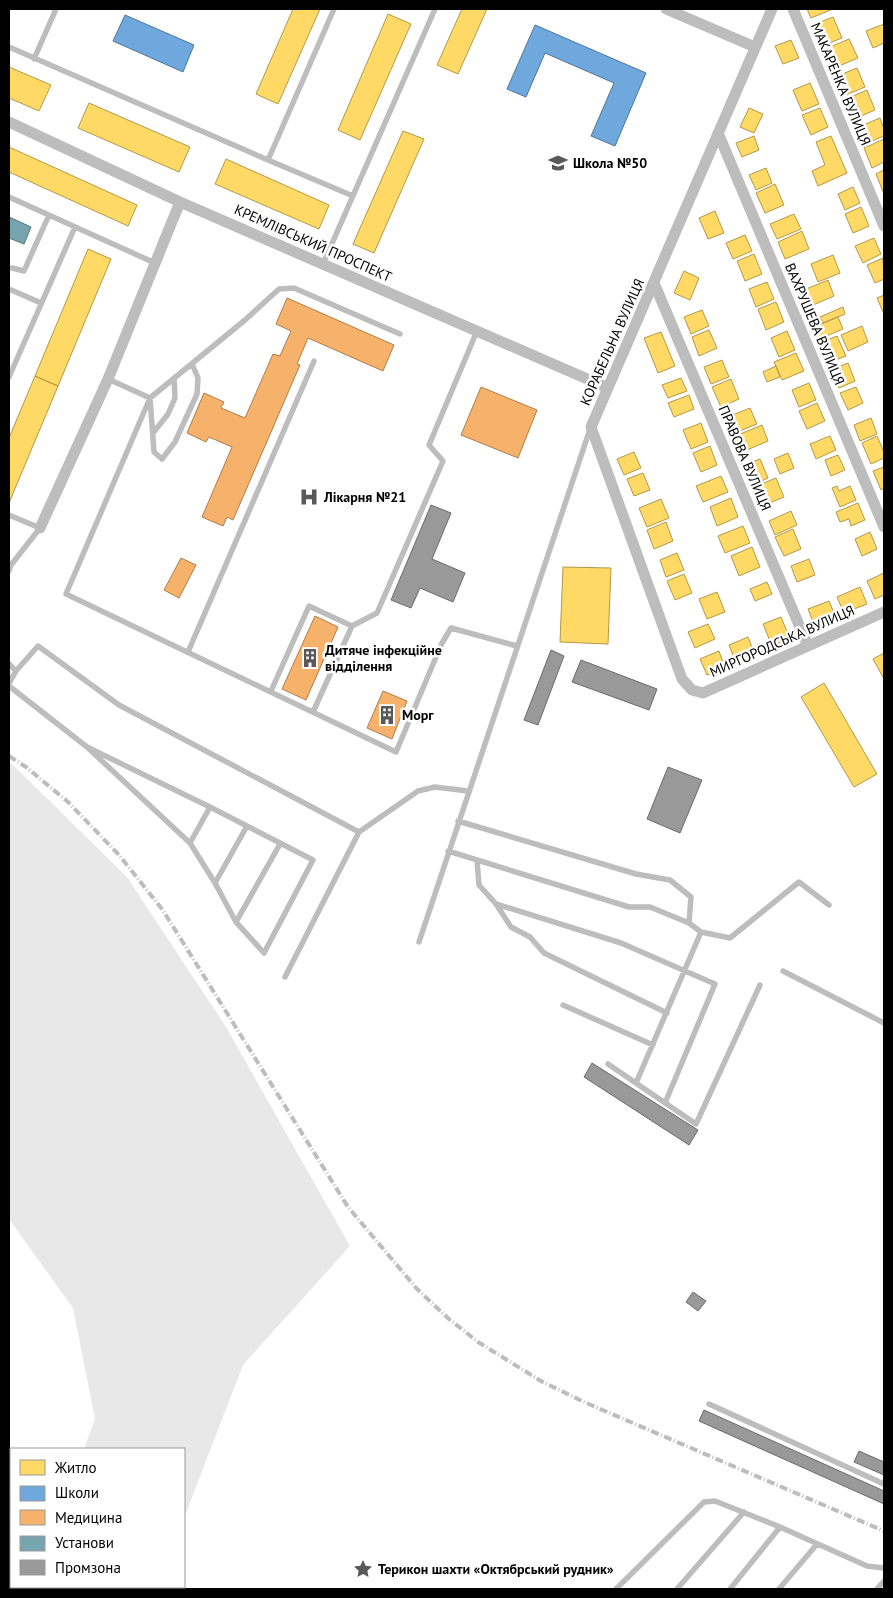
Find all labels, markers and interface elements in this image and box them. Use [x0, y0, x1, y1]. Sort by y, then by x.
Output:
street label: МАКАРЕНКА ВУЛИЦЯ [807, 20, 875, 148]
school or university icon: Школа №50 [547, 152, 569, 174]
place label: Школа №50 [573, 154, 647, 172]
street label: КРЕМЛІВСЬКИЙ ПРОСПЕКТ [232, 200, 395, 286]
street label: ВАХРУШЕВА ВУЛИЦЯ [781, 260, 849, 388]
street label: КОРАБЕЛЬНА ВУЛИЦЯ [576, 276, 648, 408]
street label: ПРАВОВА ВУЛИЦЯ [715, 402, 775, 514]
hospital icon: Лікарня №21 [298, 486, 320, 508]
place label: Лікарня №21 [323, 488, 406, 506]
street label: МИРГОРОДСЬКА ВУЛИЦЯ [707, 601, 857, 681]
place label: Дитяче інфекційне відділення [325, 641, 442, 675]
building icon: Дитяче інфекційне відділення [299, 647, 321, 669]
building icon: Морг [376, 704, 398, 726]
place label: Морг [402, 706, 434, 724]
legend [10, 1448, 185, 1588]
text: Житло [54, 1458, 97, 1477]
text: Школи [55, 1483, 99, 1502]
text: Медицина [55, 1508, 122, 1527]
text: Установи [55, 1533, 114, 1552]
text: Промзона [55, 1558, 121, 1577]
place icon: Терикон шахти «Октябрський рудник» [352, 1558, 374, 1580]
place label: Терикон шахти «Октябрський рудник» [378, 1560, 614, 1578]

